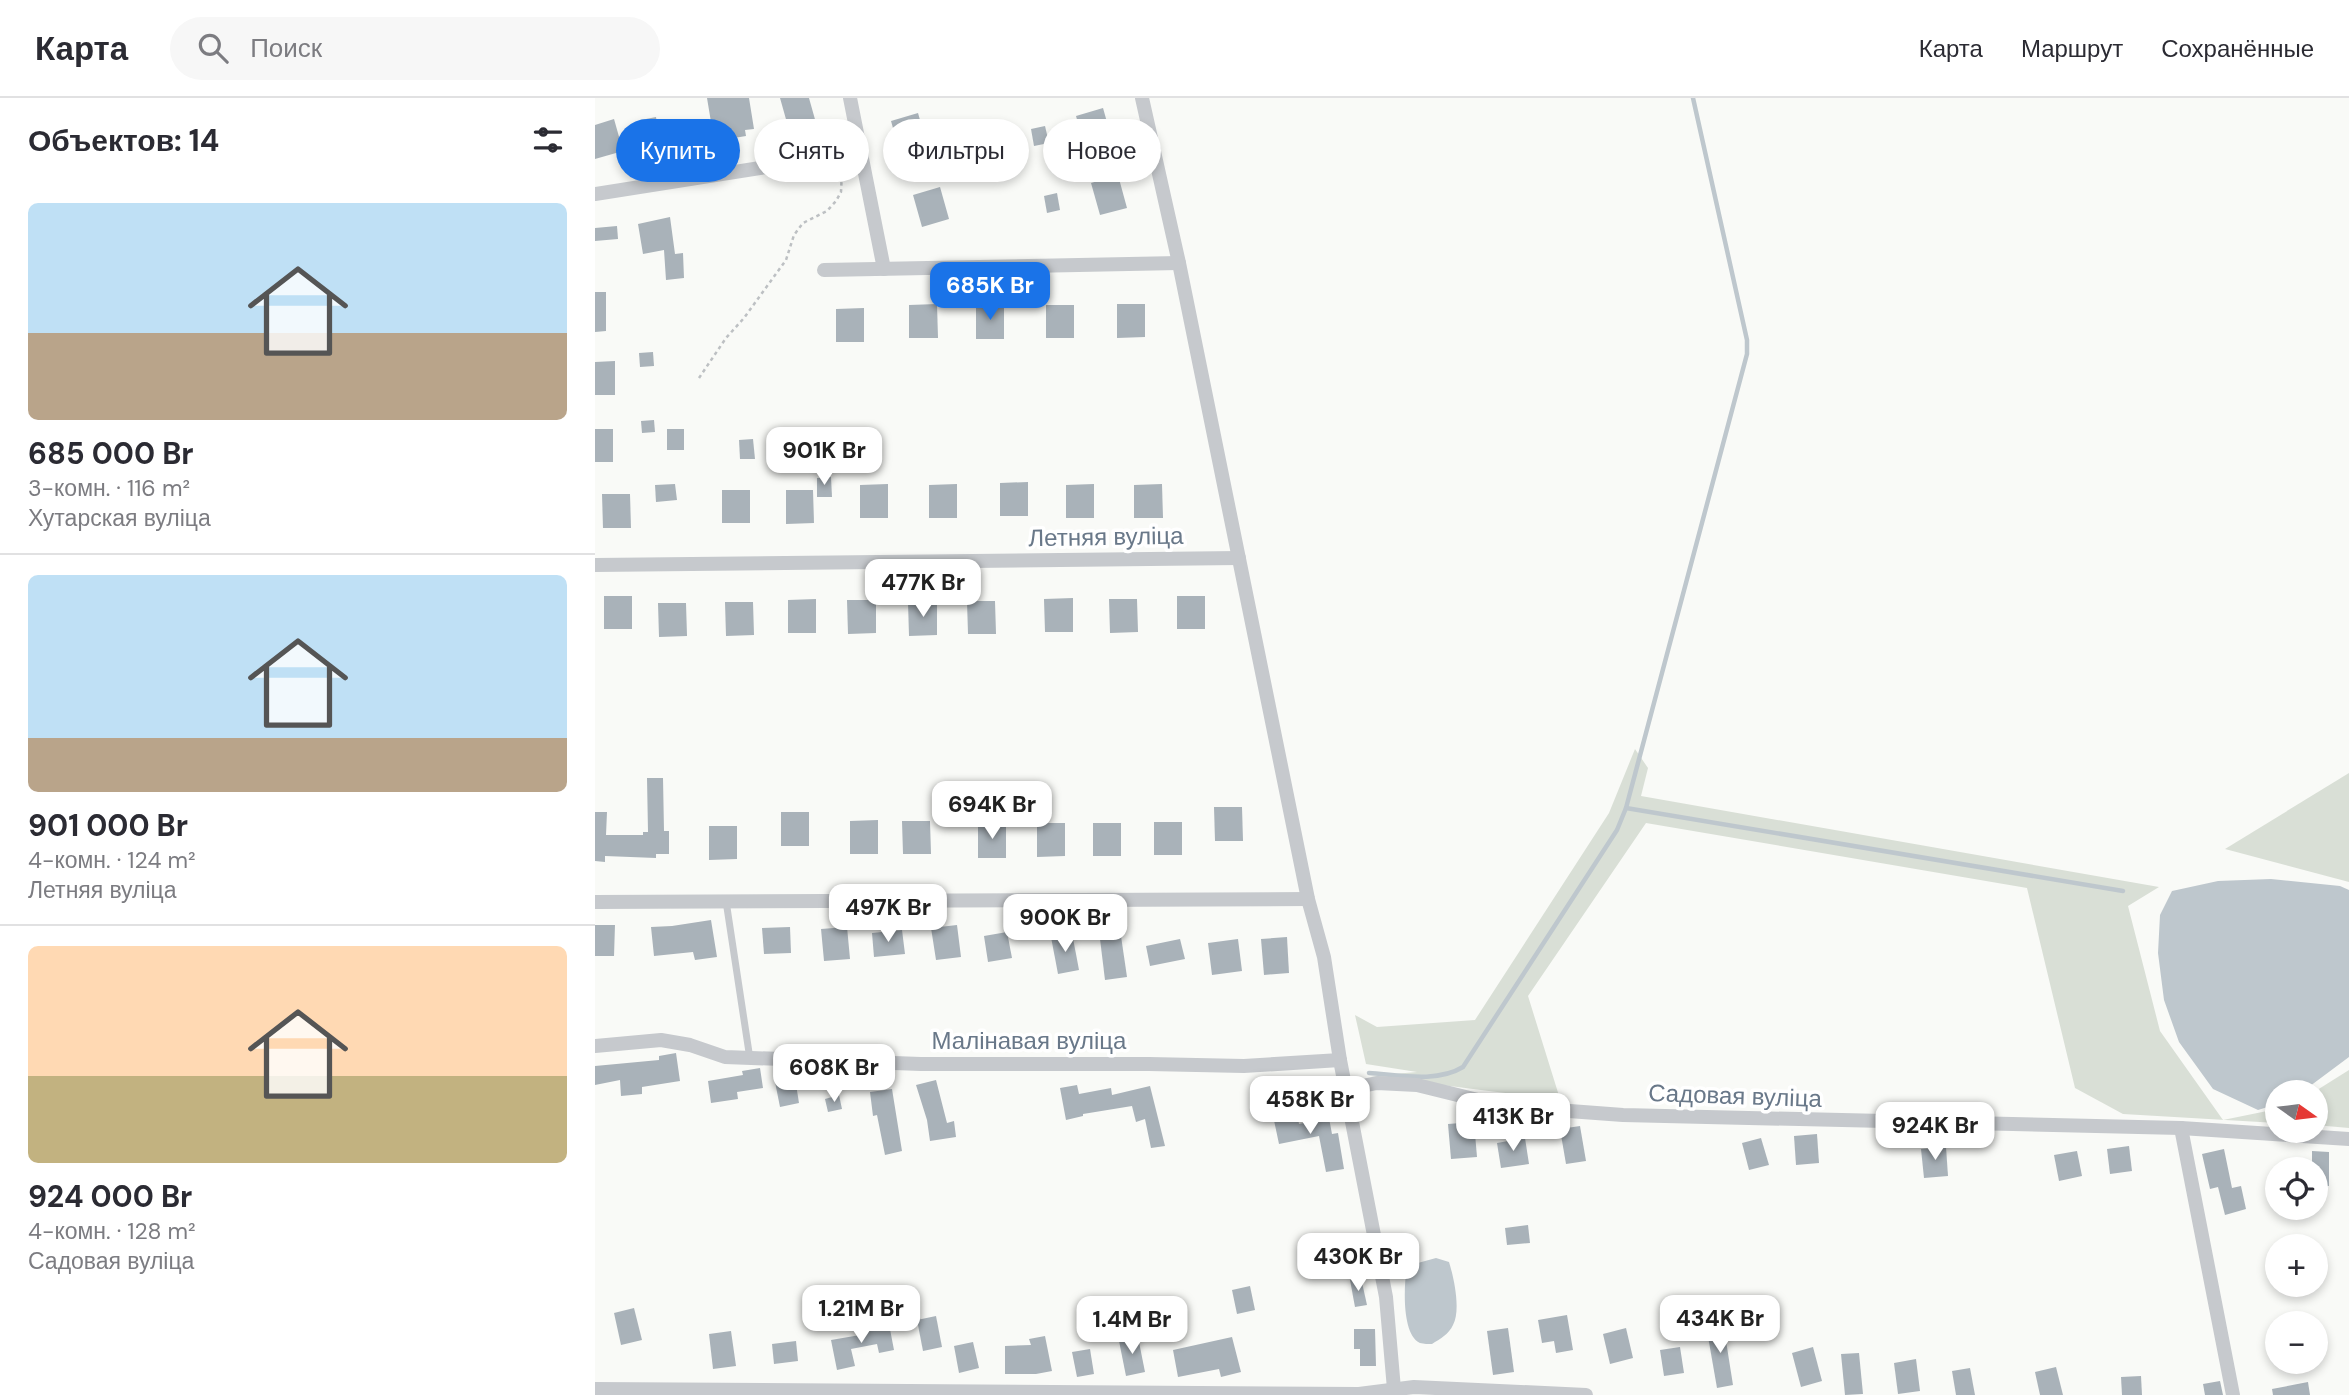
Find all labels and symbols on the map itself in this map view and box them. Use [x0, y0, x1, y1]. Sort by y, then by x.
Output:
pin: 685K Br [925, 262, 1055, 322]
pin: 901K Br [759, 428, 889, 487]
street label: Летняя вуліца [1028, 520, 1184, 553]
pin: 477K Br [858, 560, 988, 619]
pin: 694K Br [927, 782, 1057, 841]
pin: 497K Br [823, 884, 953, 944]
pin: 900K Br [1000, 894, 1130, 954]
street label: Малінавая вуліца [932, 1025, 1127, 1056]
pin: 608K Br [769, 1044, 899, 1104]
pin: 458K Br [1245, 1076, 1375, 1136]
street label: Садовая вуліца [1648, 1077, 1823, 1114]
north arrow [2265, 1080, 2327, 1143]
pin: 413K Br [1448, 1094, 1578, 1153]
pin: 924K Br [1870, 1102, 2000, 1162]
pin: 430K Br [1293, 1234, 1423, 1293]
pin: 1.21M Br [789, 1286, 933, 1345]
pin: 1.4M Br [1067, 1296, 1197, 1356]
pin: 434K Br [1655, 1296, 1785, 1355]

